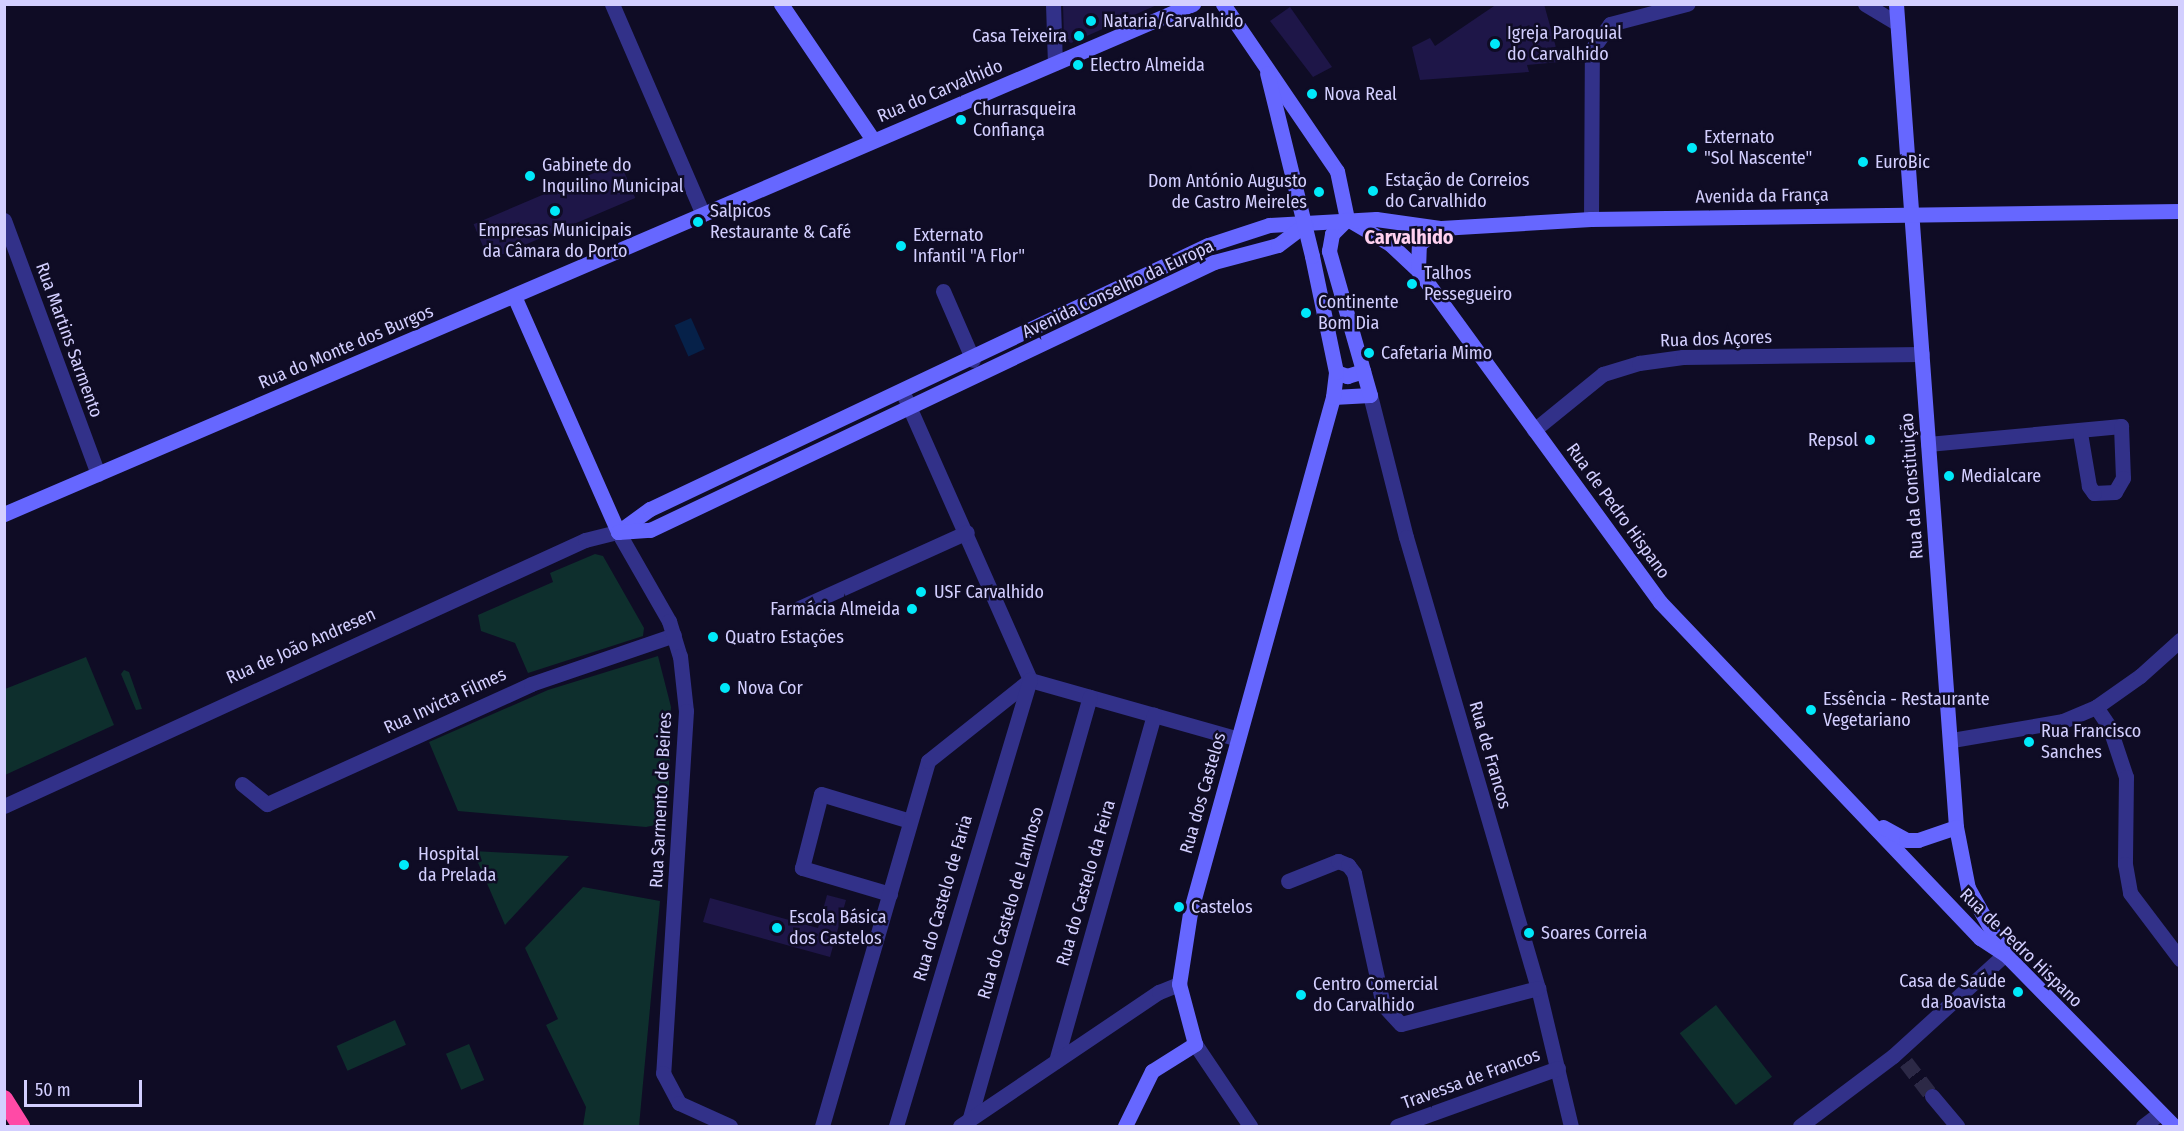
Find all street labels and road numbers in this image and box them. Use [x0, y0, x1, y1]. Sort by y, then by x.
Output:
street label: Rua do Carvalhido [874, 55, 1006, 127]
street label: Avenida da França [1695, 184, 1829, 208]
street label: Avenida Conselho da Europa [1019, 235, 1217, 343]
street label: Rua Martins Sarmento [31, 260, 107, 420]
street label: Rua do Monte dos Burgos [255, 300, 437, 394]
street label: Rua dos Açores [1660, 326, 1772, 352]
street label: Rua da Constituição [1896, 412, 1928, 560]
street label: Rua de Pedro Hispano [1562, 439, 1674, 583]
street label: Rua de João Andresen [223, 603, 379, 689]
street label: Rua Invicta Filmes [380, 663, 510, 739]
street label: Rua de Francos [1464, 699, 1516, 811]
street label: Rua Sarmento de Beires [646, 711, 676, 889]
street label: Rua dos Castelos [1175, 730, 1231, 856]
street label: Rua do Castelo da Feira [1052, 797, 1120, 969]
street label: Rua do Castelo de Lanhoso [973, 804, 1049, 1002]
street label: Rua do Castelo de Faria [909, 812, 977, 984]
street label: Rua de Pedro Hispano [1955, 884, 2087, 1012]
street label: Travessa de Francos [1399, 1044, 1543, 1114]

